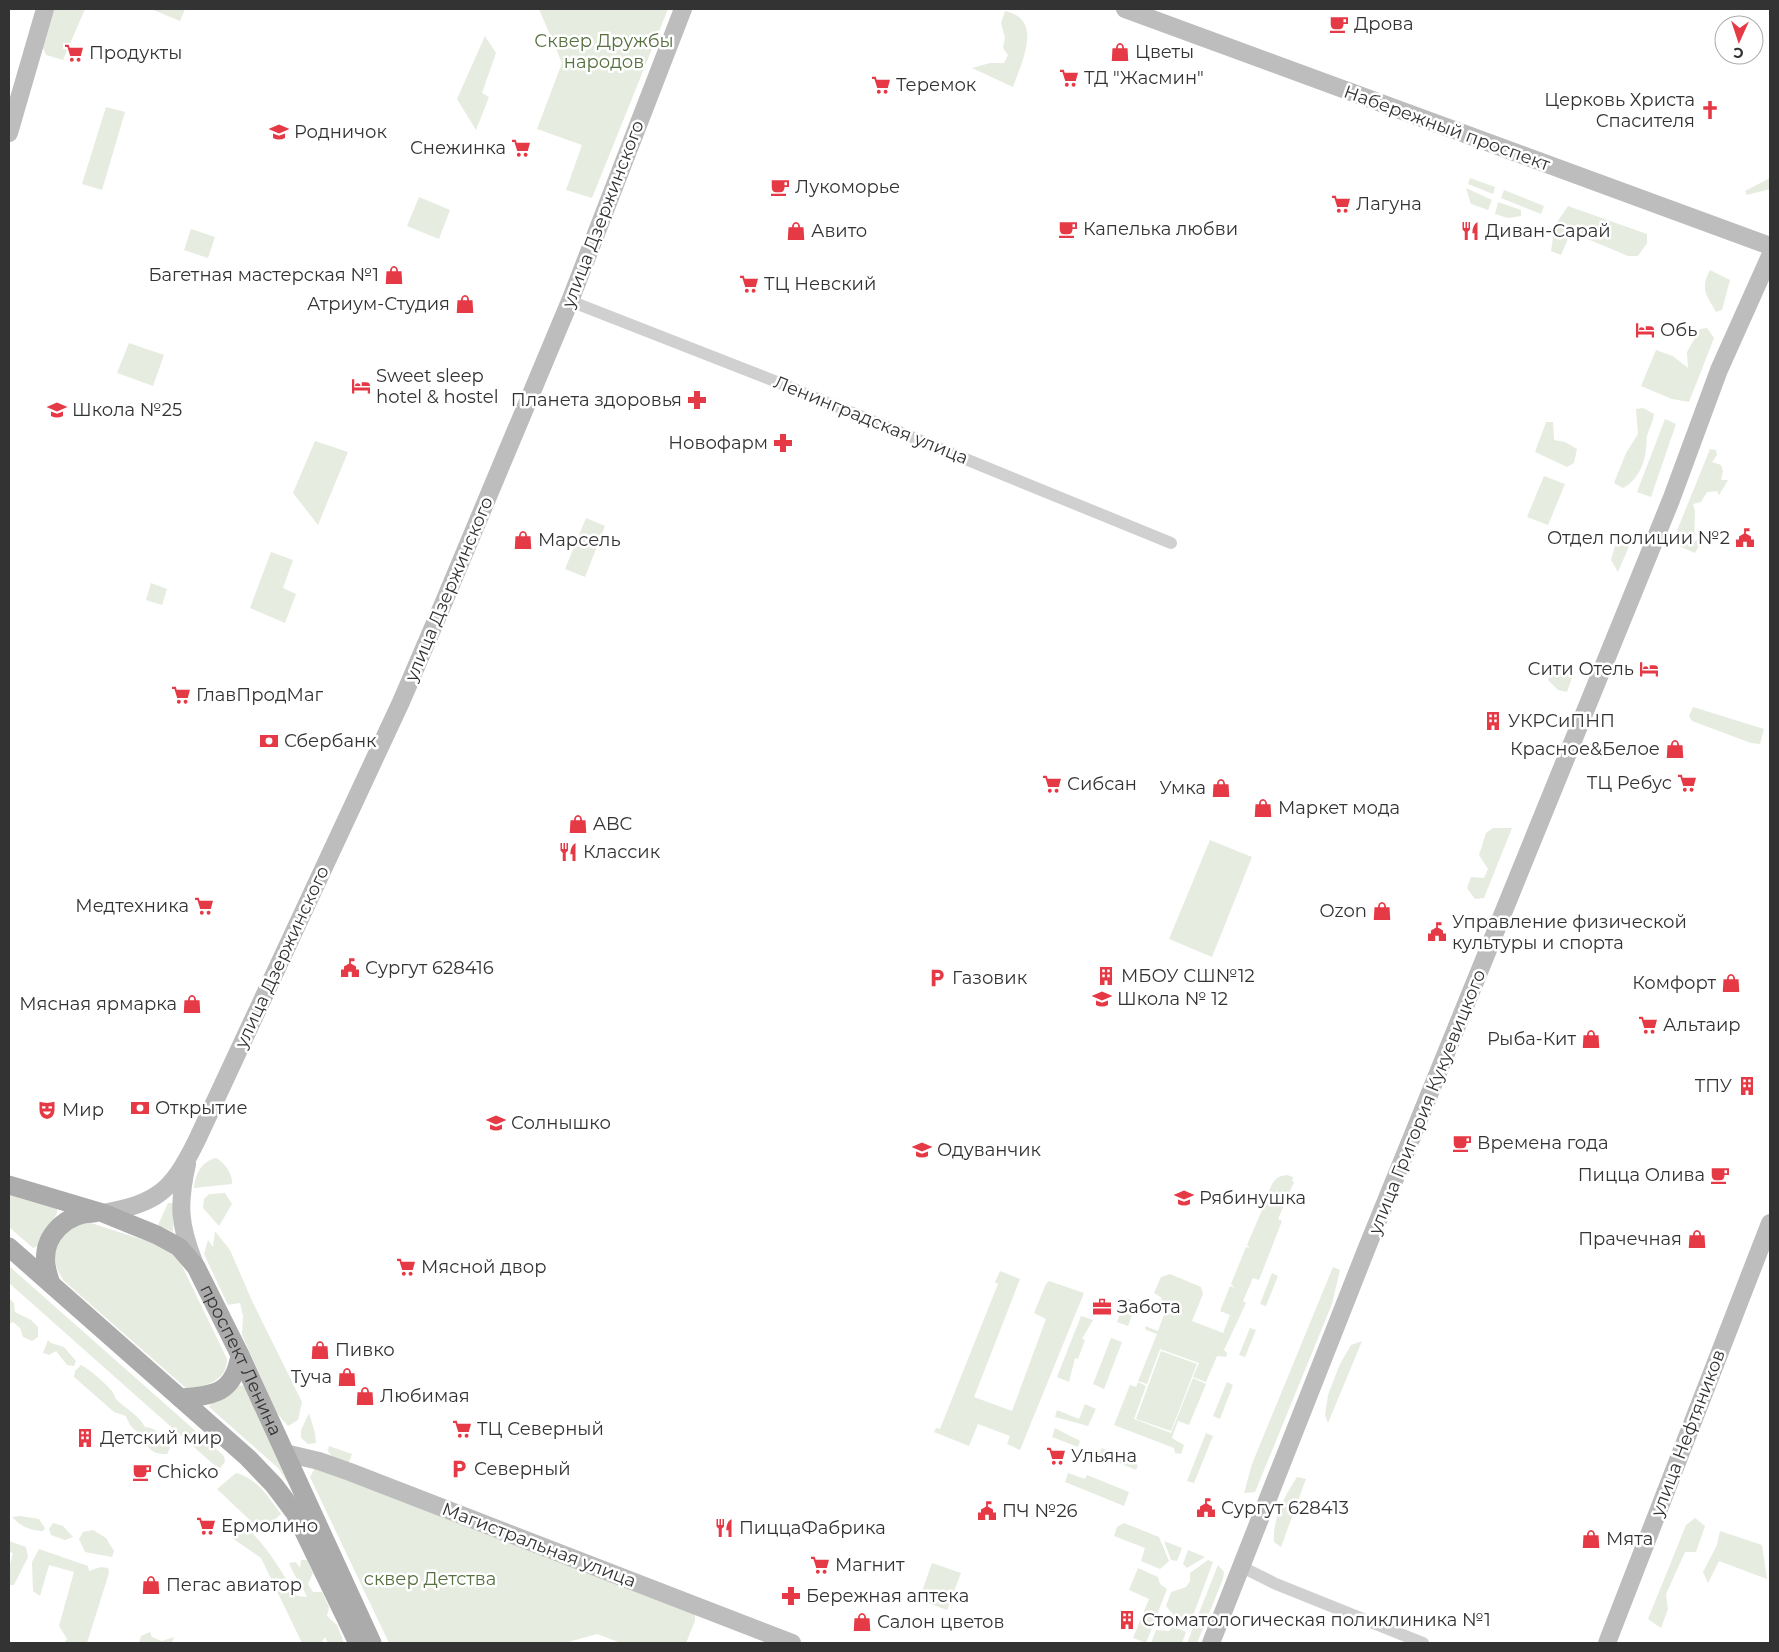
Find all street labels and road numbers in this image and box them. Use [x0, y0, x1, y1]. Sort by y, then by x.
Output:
street label: Набережный проспект [1341, 80, 1554, 176]
street label: улица Дзержинского [557, 117, 649, 312]
street label: Ленинградская улица [771, 371, 971, 469]
street label: улица Дзержинского [400, 493, 498, 686]
street label: улица Дзержинского [230, 862, 334, 1053]
street label: улица Григория Кукуевицкого [1363, 966, 1490, 1239]
street label: проспект Ленина [195, 1281, 286, 1439]
street label: улица Нефтяников [1646, 1346, 1730, 1520]
street label: Магистральная улица [439, 1498, 639, 1592]

